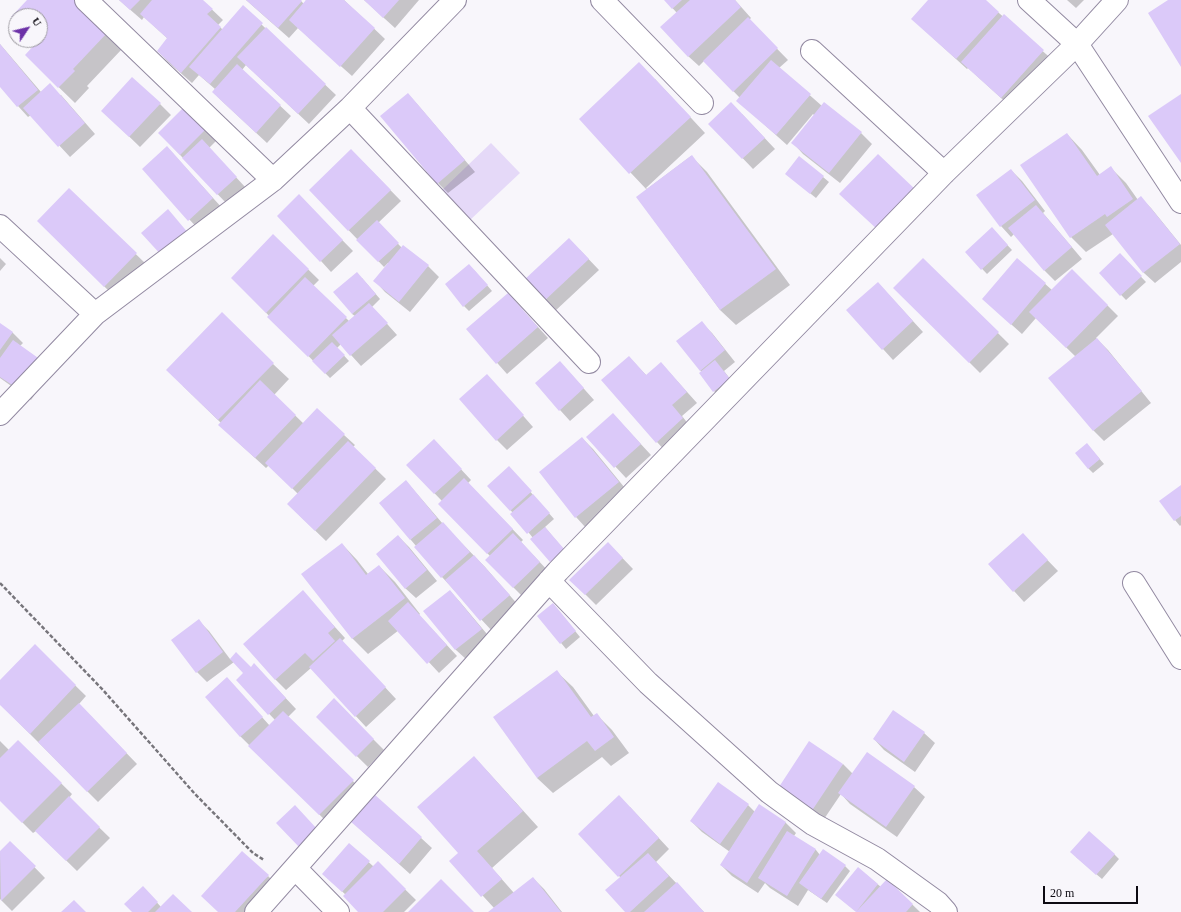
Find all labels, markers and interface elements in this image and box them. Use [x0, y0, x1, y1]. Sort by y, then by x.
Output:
north arrow [8, 8, 48, 48]
text: U [30, 15, 44, 28]
scale bar [1045, 878, 1140, 904]
text: 20 m [1050, 886, 1074, 900]

